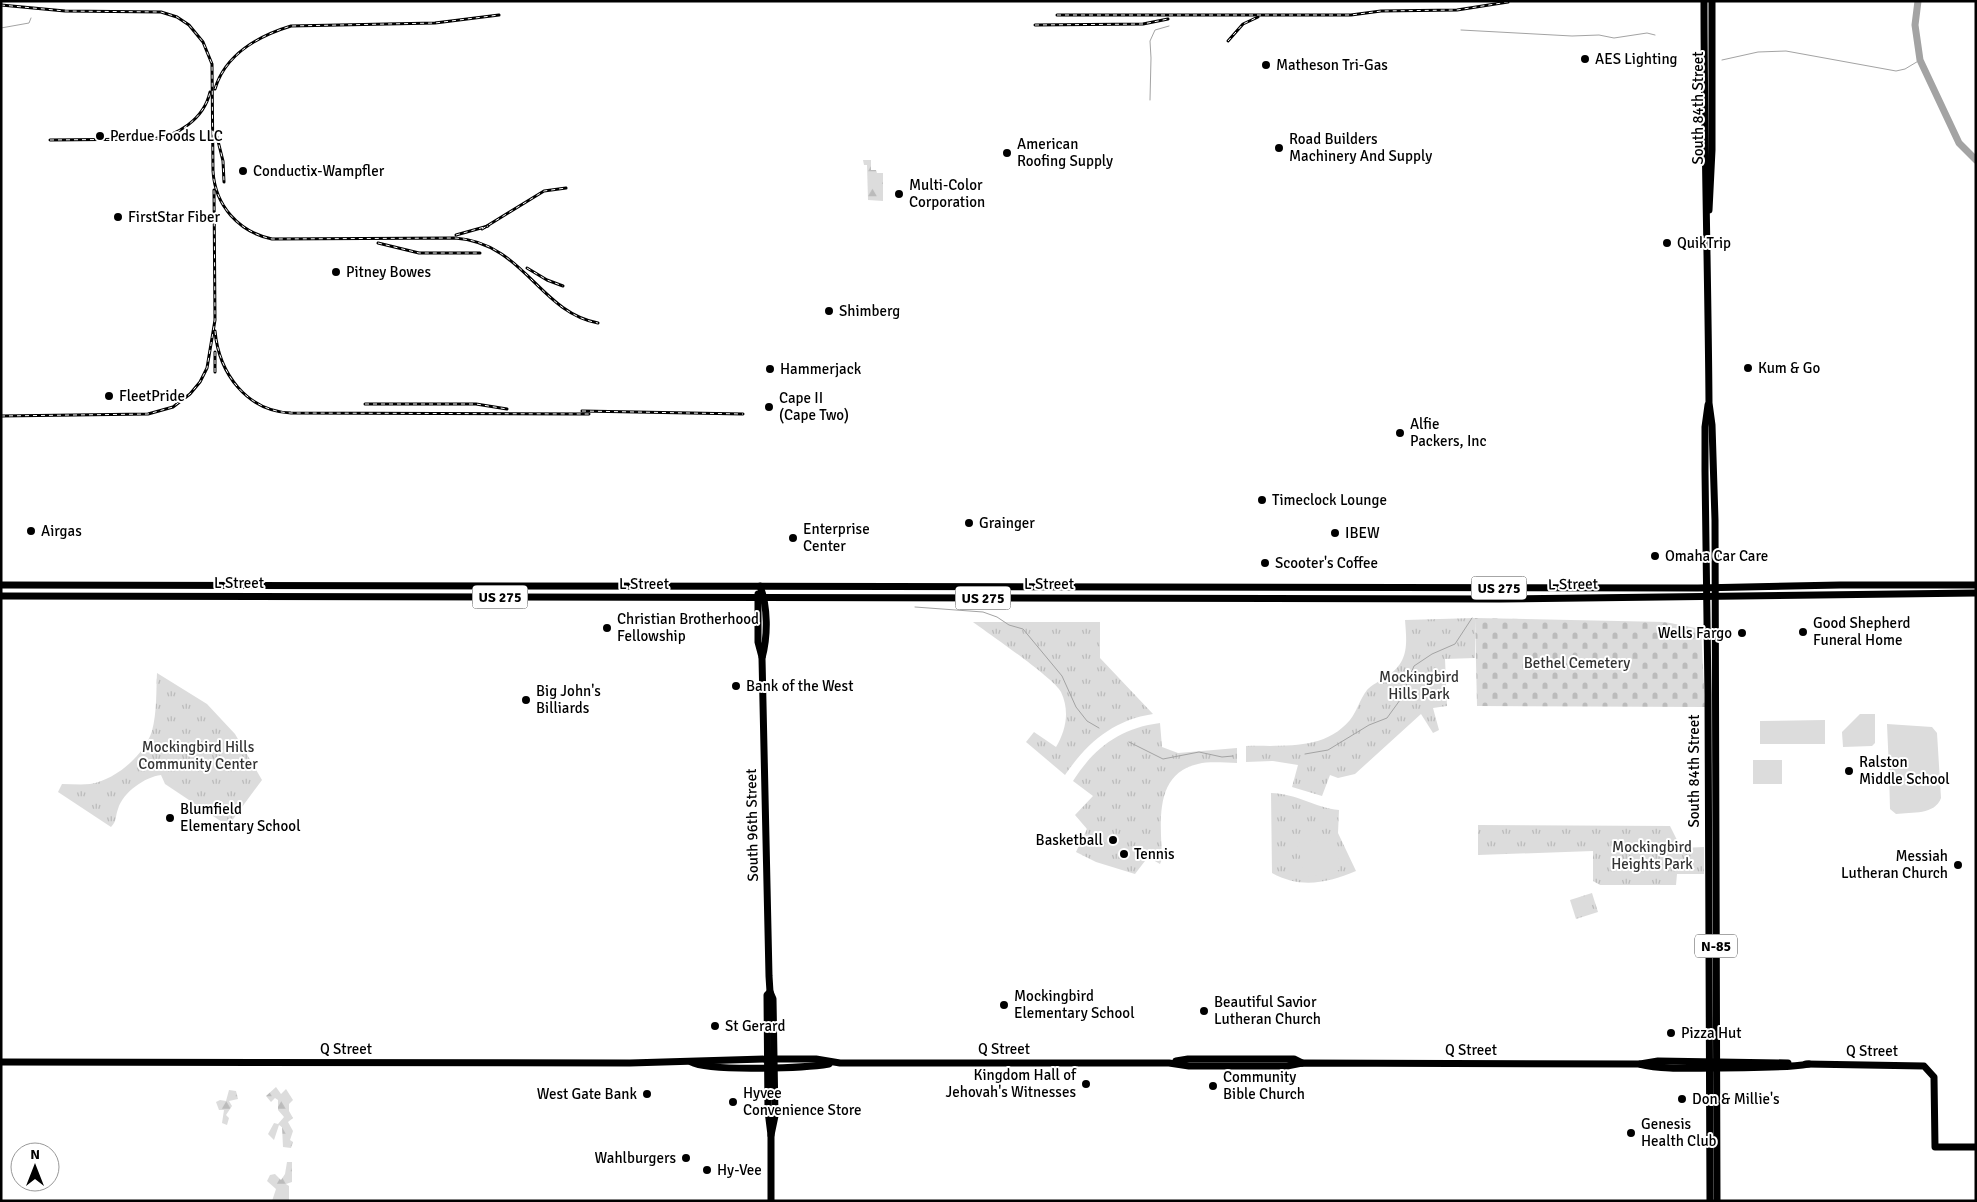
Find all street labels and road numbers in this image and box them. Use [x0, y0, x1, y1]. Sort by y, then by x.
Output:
street label: South 84th Street [1689, 51, 1707, 165]
street label: L Street [214, 574, 264, 592]
street label: L Street [619, 575, 669, 593]
street label: L Street [1024, 575, 1074, 593]
street label: L Street [1548, 575, 1598, 593]
road number: US 275 [1472, 576, 1526, 600]
road number: US 275 [472, 586, 528, 608]
road number: US 275 [956, 586, 1010, 610]
street label: South 84th Street [1685, 714, 1703, 828]
street label: South 96th Street [742, 768, 762, 882]
road number: N-85 [1695, 934, 1737, 958]
street label: Q Street [320, 1040, 372, 1058]
street label: Q Street [978, 1040, 1030, 1058]
street label: Q Street [1445, 1041, 1497, 1059]
street label: Q Street [1846, 1042, 1898, 1060]

